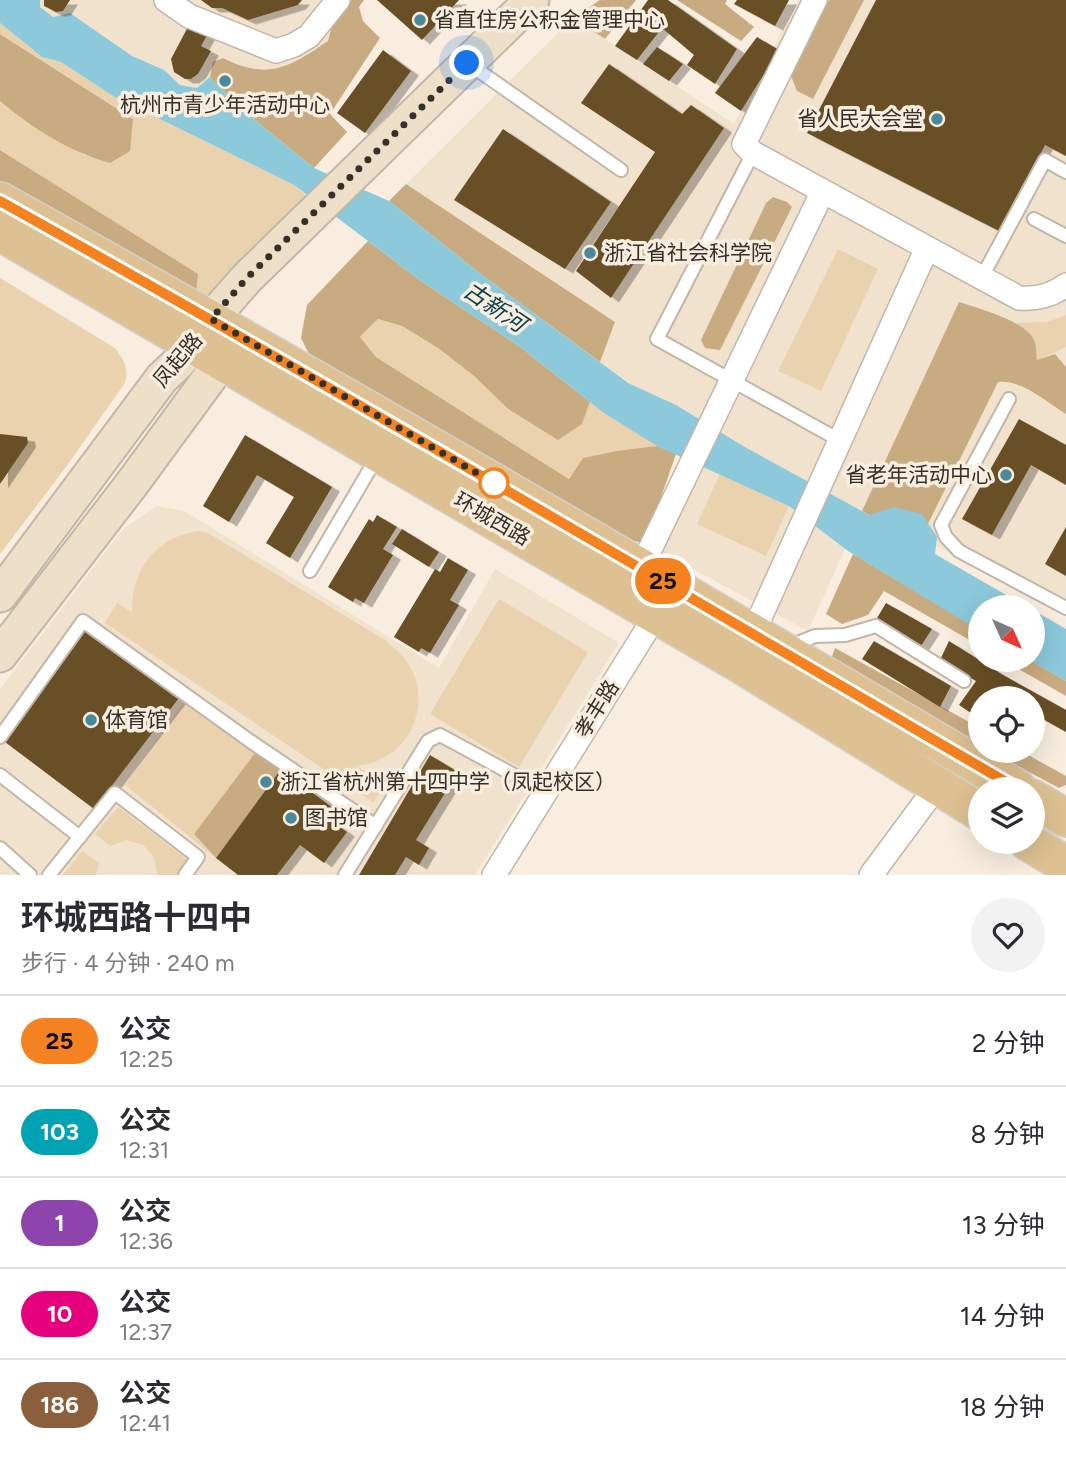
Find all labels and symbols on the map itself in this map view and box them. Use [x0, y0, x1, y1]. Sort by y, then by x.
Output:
place label: 省直住房公积金管理中心 [434, 7, 665, 32]
marker: 省直住房公积金管理中心 [412, 12, 428, 28]
your location [449, 45, 484, 80]
marker: 杭州市青少年活动中心 [217, 73, 233, 89]
place label: 杭州市青少年活动中心 [120, 92, 330, 117]
place label: 省人民大会堂 [797, 106, 923, 131]
marker: 省人民大会堂 [929, 111, 945, 127]
place label: 浙江省社会科学院 [604, 240, 772, 265]
marker: 浙江省社会科学院 [582, 245, 598, 261]
water label: 古新河 [459, 276, 535, 340]
street label: 凤起路 [148, 328, 207, 392]
place label: 省老年活动中心 [845, 462, 992, 487]
marker: 省老年活动中心 [998, 467, 1014, 483]
unlabelled marker [479, 468, 509, 498]
street label: 环城西路 [450, 487, 535, 550]
line badge: 25 [632, 558, 694, 604]
north arrow [968, 595, 1045, 672]
street label: 孝丰路 [569, 675, 624, 742]
place label: 体育馆 [105, 707, 168, 732]
marker: 体育馆 [83, 712, 99, 728]
place label: 浙江省杭州第十四中学（凤起校区） [280, 769, 616, 794]
marker: 浙江省杭州第十四中学（凤起校区） [258, 774, 274, 790]
place label: 图书馆 [305, 805, 368, 830]
marker: 图书馆 [283, 810, 299, 826]

